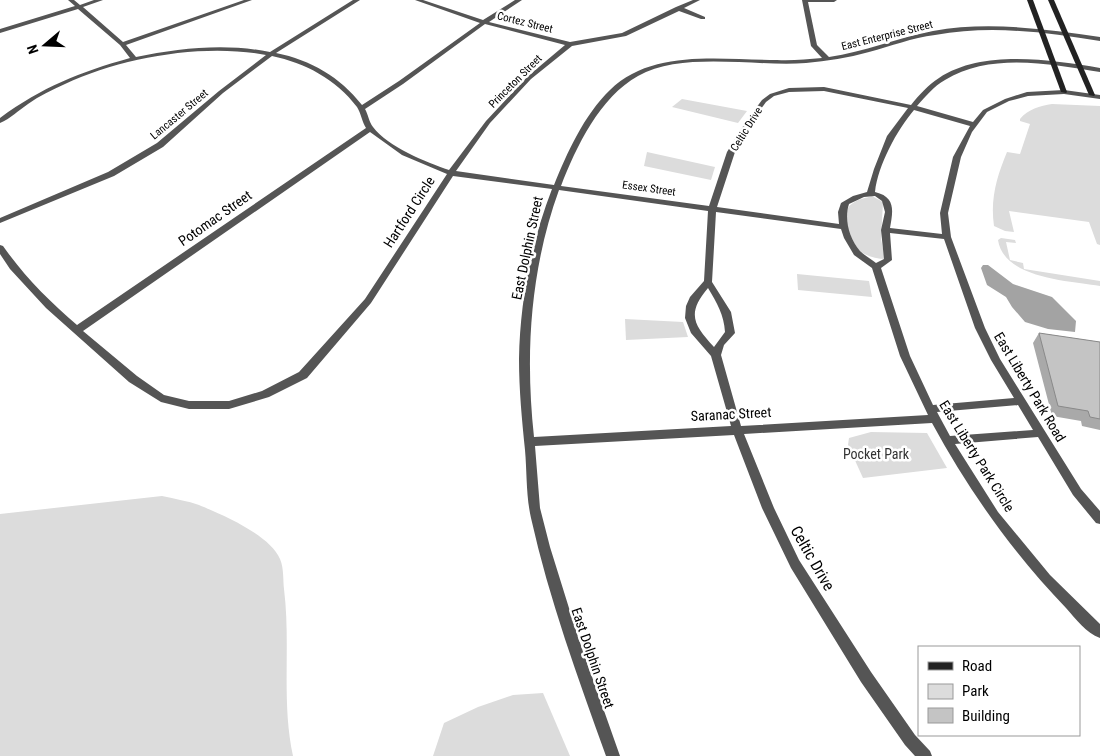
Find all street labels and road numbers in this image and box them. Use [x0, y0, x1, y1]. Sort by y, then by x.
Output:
street label: Cortez Street [496, 9, 554, 36]
street label: East Enterprise Street [840, 18, 934, 53]
street label: Princeton Street [486, 52, 545, 111]
street label: Lancaster Street [148, 86, 211, 142]
street label: Celtic Drive [728, 105, 765, 154]
street label: Hartford Circle [380, 173, 438, 251]
street label: Essex Street [621, 178, 676, 199]
street label: Potomac Street [175, 187, 255, 249]
street label: East Dolphin Street [508, 195, 546, 301]
street label: East Liberty Park Road [991, 329, 1069, 445]
street label: East Liberty Park Circle [936, 397, 1018, 515]
street label: Saranac Street [690, 404, 772, 424]
street label: Celtic Drive [786, 522, 839, 594]
street label: East Dolphin Street [568, 606, 618, 710]

